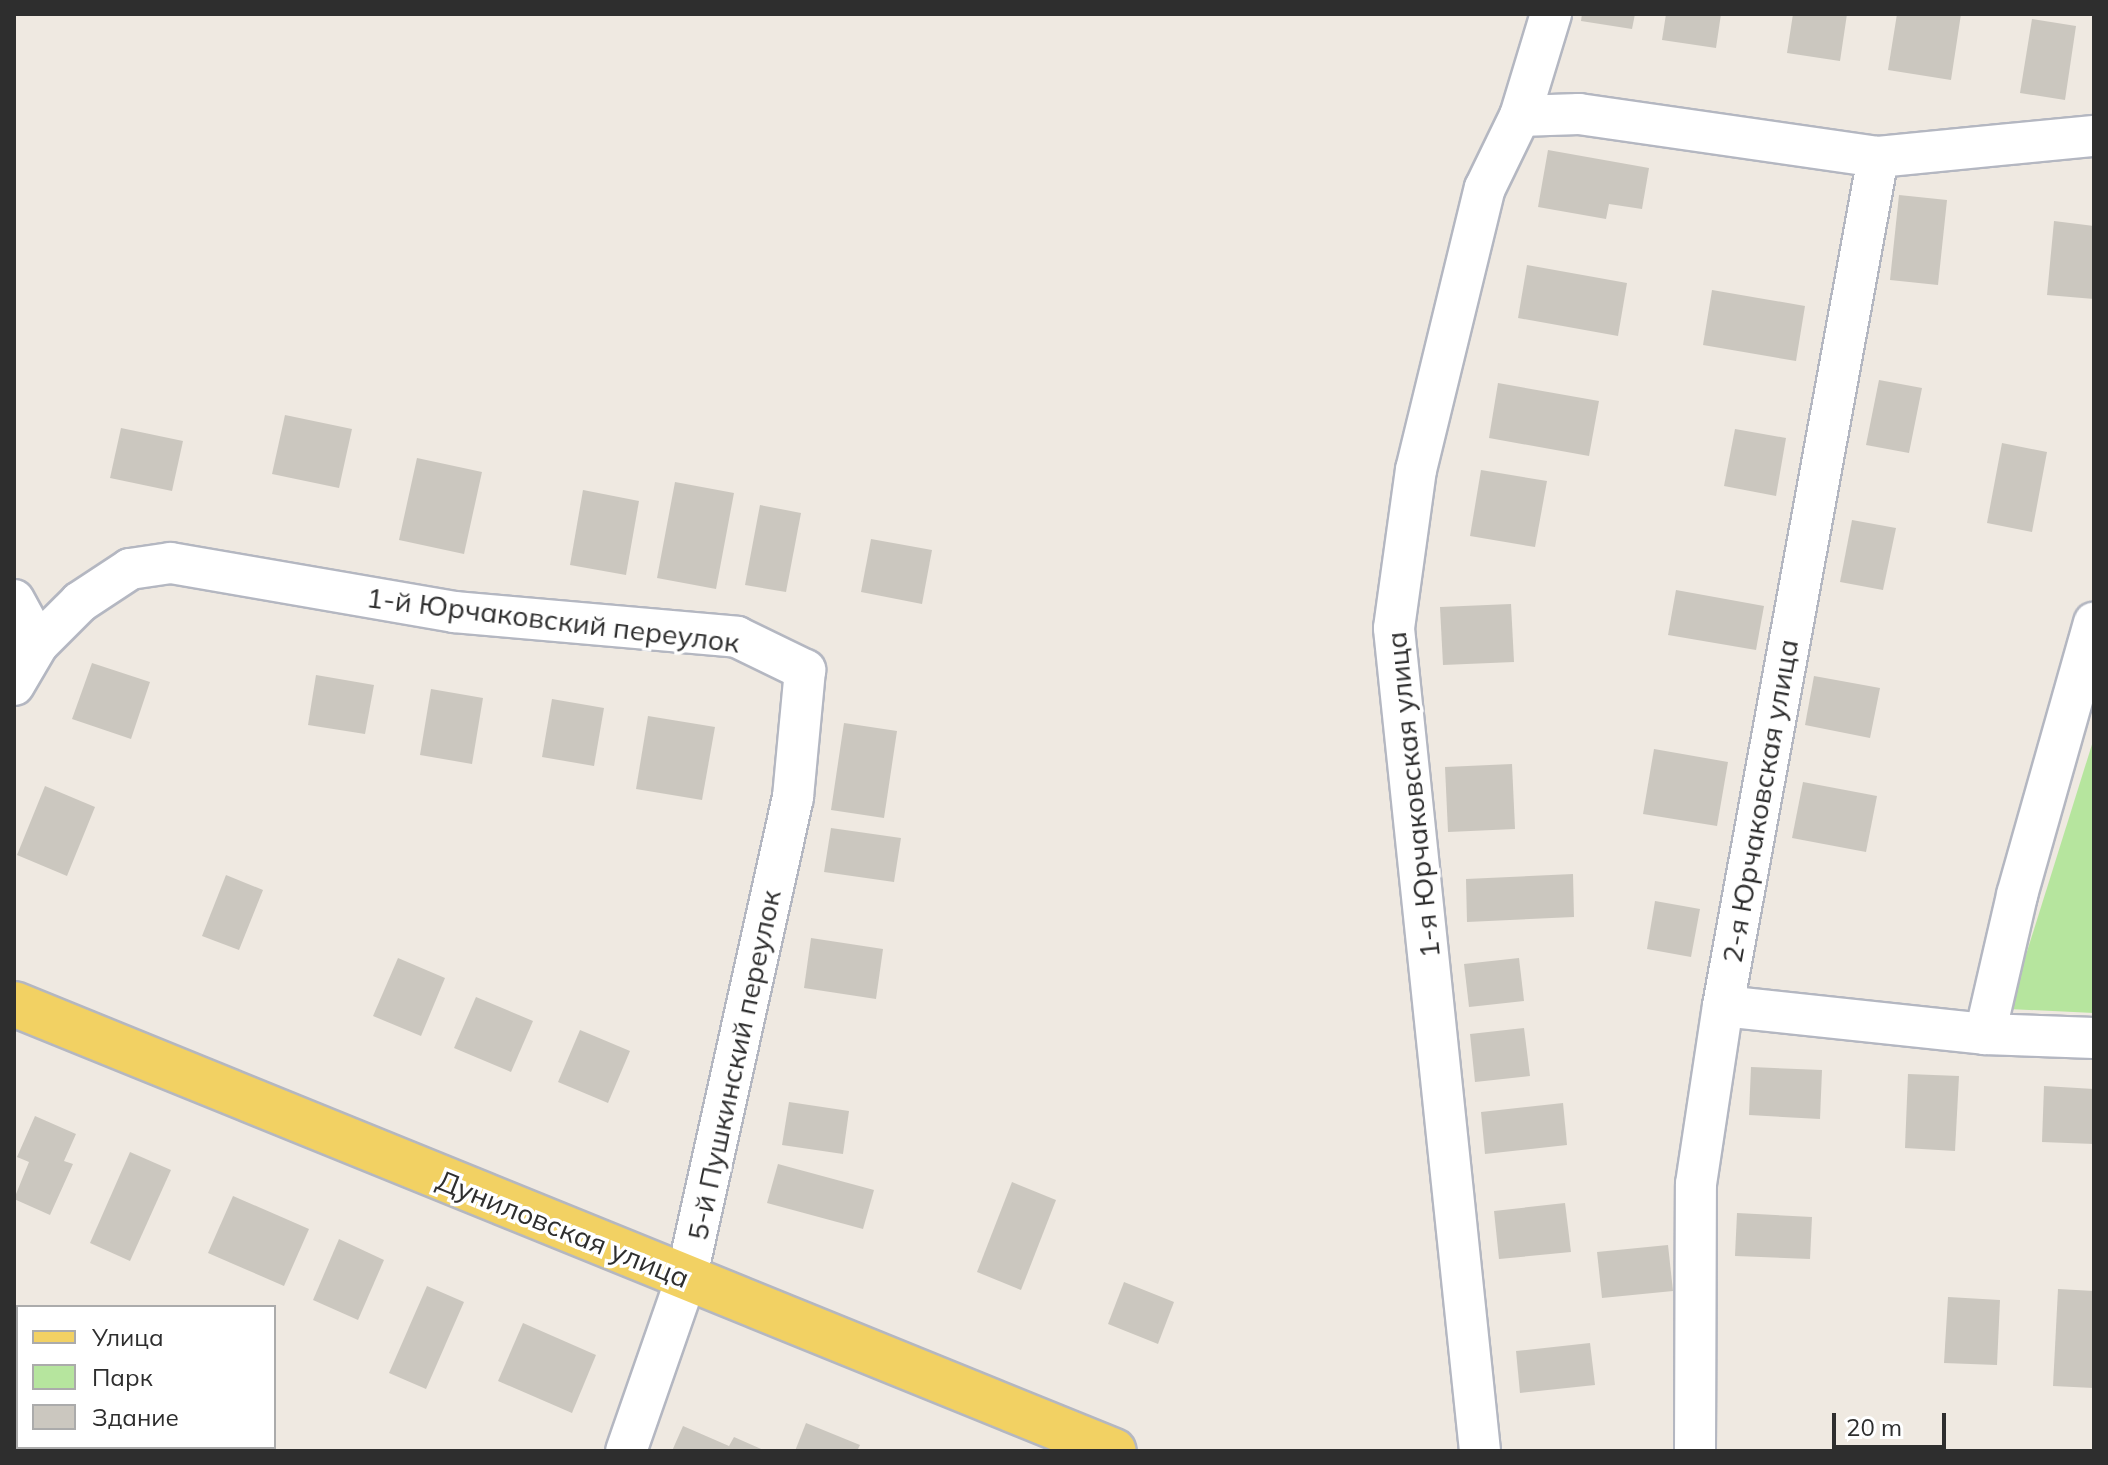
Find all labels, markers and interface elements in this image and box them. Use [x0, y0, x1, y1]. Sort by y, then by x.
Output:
street label: 1-й Юрчаковский переулок [365, 580, 741, 660]
street label: 1-я Юрчаковская улица [1379, 630, 1447, 960]
street label: 2-я Юрчаковская улица [1715, 637, 1805, 965]
street label: 5-й Пушкинский переулок [680, 887, 788, 1243]
street label: Дуниловская улица [432, 1163, 694, 1295]
legend [16, 1305, 276, 1449]
text: Улица [92, 1322, 164, 1352]
text: Парк [92, 1362, 153, 1392]
scale bar [1836, 1397, 1950, 1447]
text: Здание [92, 1402, 179, 1432]
text: 20 m [1846, 1412, 1902, 1442]

